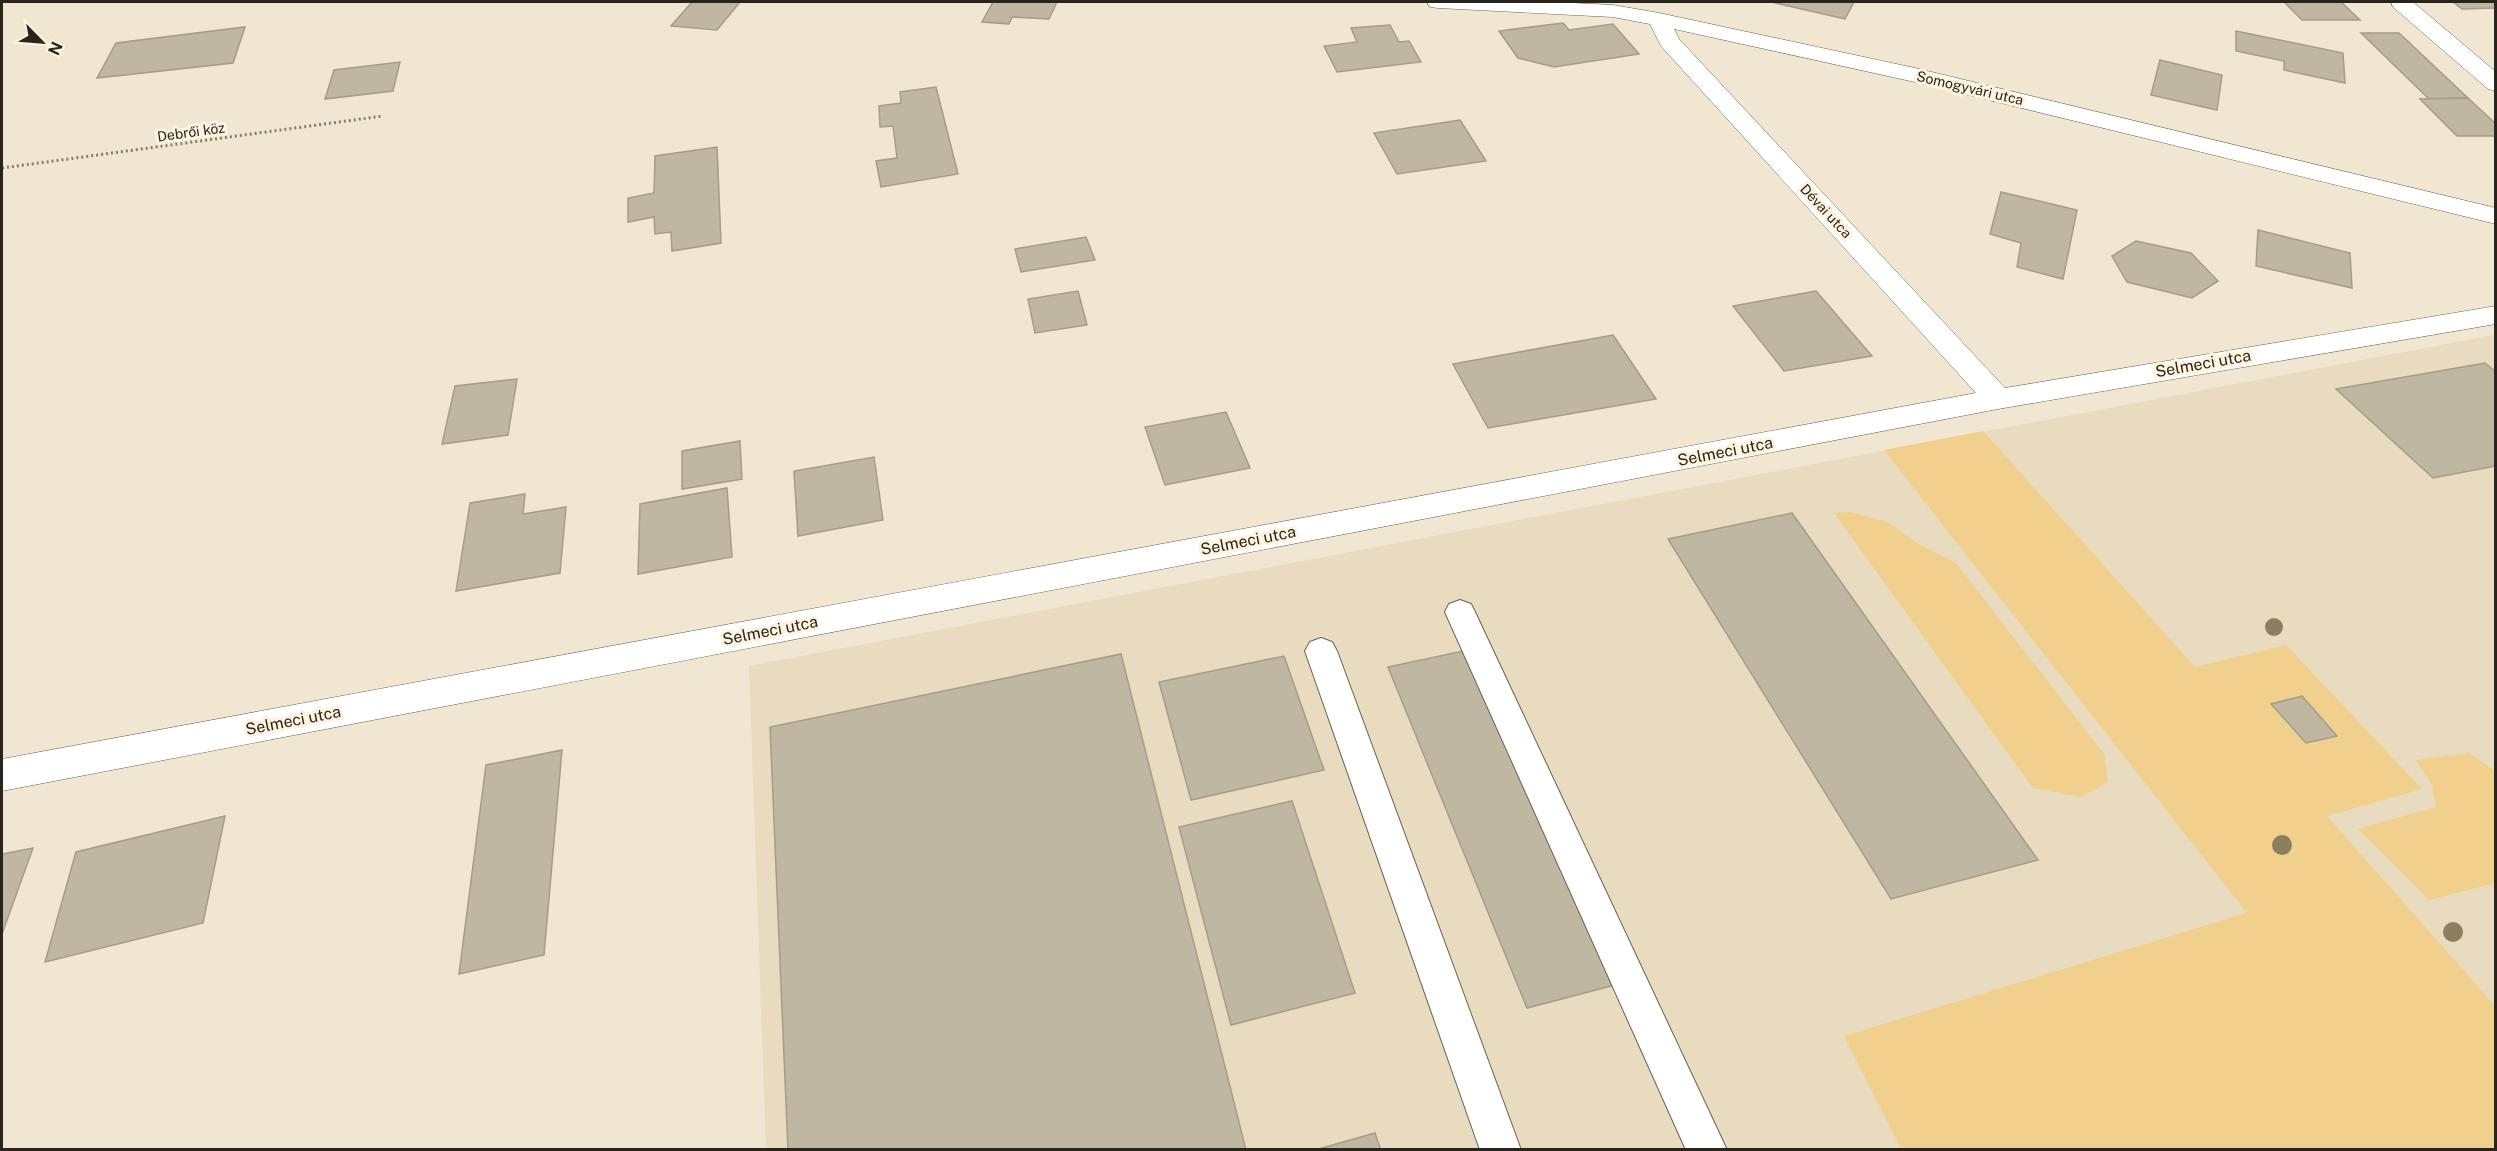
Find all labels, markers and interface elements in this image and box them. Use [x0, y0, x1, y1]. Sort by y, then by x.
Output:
north arrow [12, 12, 72, 72]
text: N [44, 38, 66, 58]
street label: Somogyvári utca [1915, 68, 2025, 108]
street label: Debrői köz [156, 119, 226, 145]
street label: Dévai utca [1797, 181, 1855, 241]
street label: Selmeci utca [2154, 346, 2252, 381]
street label: Selmeci utca [1676, 433, 1774, 470]
street label: Selmeci utca [1199, 522, 1297, 559]
street label: Selmeci utca [721, 612, 819, 649]
street label: Selmeci utca [244, 702, 342, 739]

